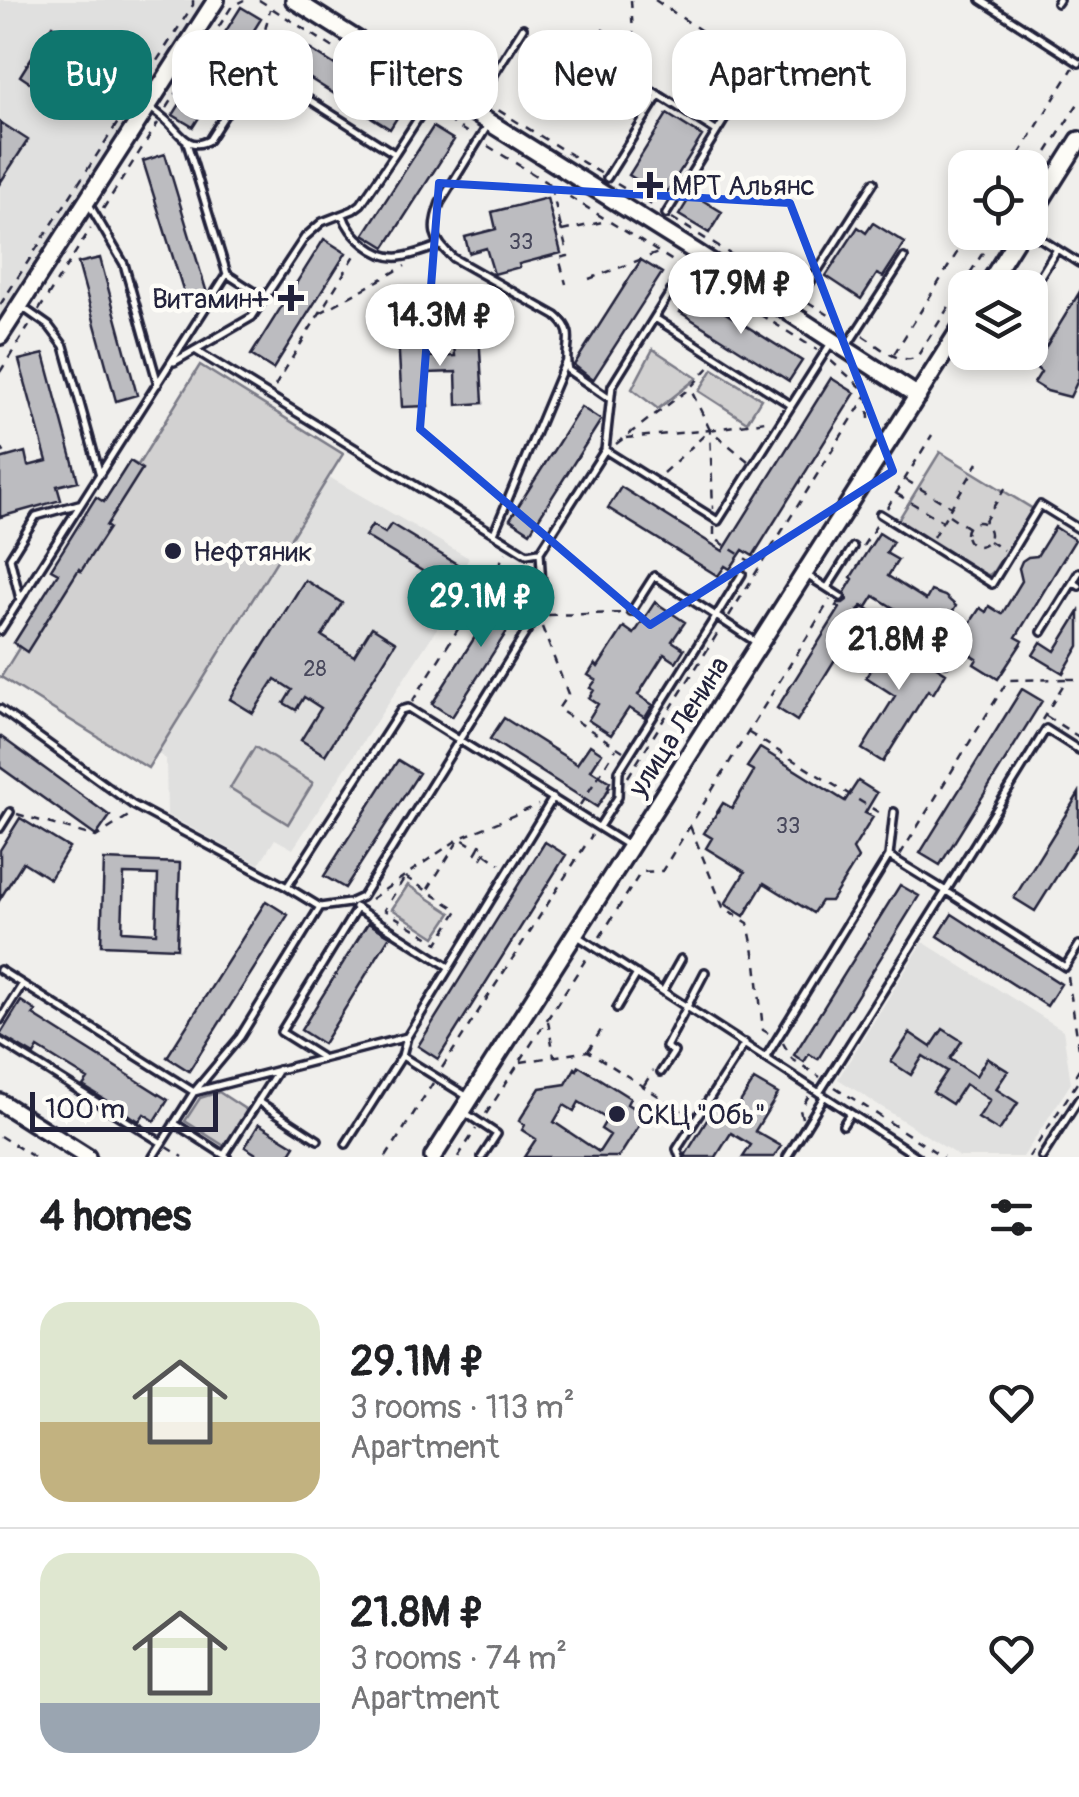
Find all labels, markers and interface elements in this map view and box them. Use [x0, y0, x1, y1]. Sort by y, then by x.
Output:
chip: Buy [30, 30, 152, 120]
chip: Rent [172, 30, 313, 120]
chip: Filters [333, 30, 498, 120]
chip: New [518, 30, 652, 120]
chip: Apartment [672, 30, 906, 120]
map controls [948, 150, 1048, 370]
button: locate [948, 150, 1048, 250]
place label: МРТ Альянс [672, 169, 815, 204]
marker: МРТ Альянс [637, 172, 663, 198]
house number: 33 [509, 228, 533, 256]
pin: 17.9M ₽ [649, 252, 833, 337]
text: 17.9M ₽ [690, 264, 792, 304]
button: layers [948, 270, 1048, 370]
place label: Витамин+ [152, 282, 269, 317]
pin: 14.3M ₽ [348, 284, 532, 369]
marker: Витамин+ [278, 285, 304, 311]
text: 14.3M ₽ [387, 296, 493, 336]
place label: Нефтяник [193, 535, 312, 570]
marker: Нефтяник [162, 540, 184, 562]
pin: 29.1M ₽ [389, 565, 573, 650]
text: 29.1M ₽ [429, 577, 533, 617]
pin: 21.8M ₽ [807, 608, 991, 693]
text: 21.8M ₽ [848, 620, 950, 660]
street label: улица Ленина [621, 650, 737, 804]
house number: 28 [303, 655, 327, 683]
house number: 33 [776, 812, 800, 840]
scale bar [30, 1087, 218, 1132]
text: 100 m [45, 1092, 125, 1127]
place label: СКЦ "Обь" [637, 1098, 766, 1133]
marker: СКЦ "Обь" [606, 1103, 628, 1125]
icon: filters [984, 1190, 1039, 1245]
text: 4 homes [40, 1191, 191, 1243]
text: 29.1M ₽ [350, 1336, 485, 1388]
icon: home [120, 1342, 240, 1462]
icon: heart [984, 1375, 1039, 1430]
text: 3 rooms · 113 m² [350, 1388, 575, 1428]
text: Apartment [350, 1428, 499, 1468]
text: 21.8M ₽ [350, 1587, 485, 1639]
icon: home [120, 1593, 240, 1713]
icon: heart [984, 1626, 1039, 1681]
text: 3 rooms · 74 m² [350, 1639, 567, 1679]
text: Apartment [350, 1679, 499, 1719]

